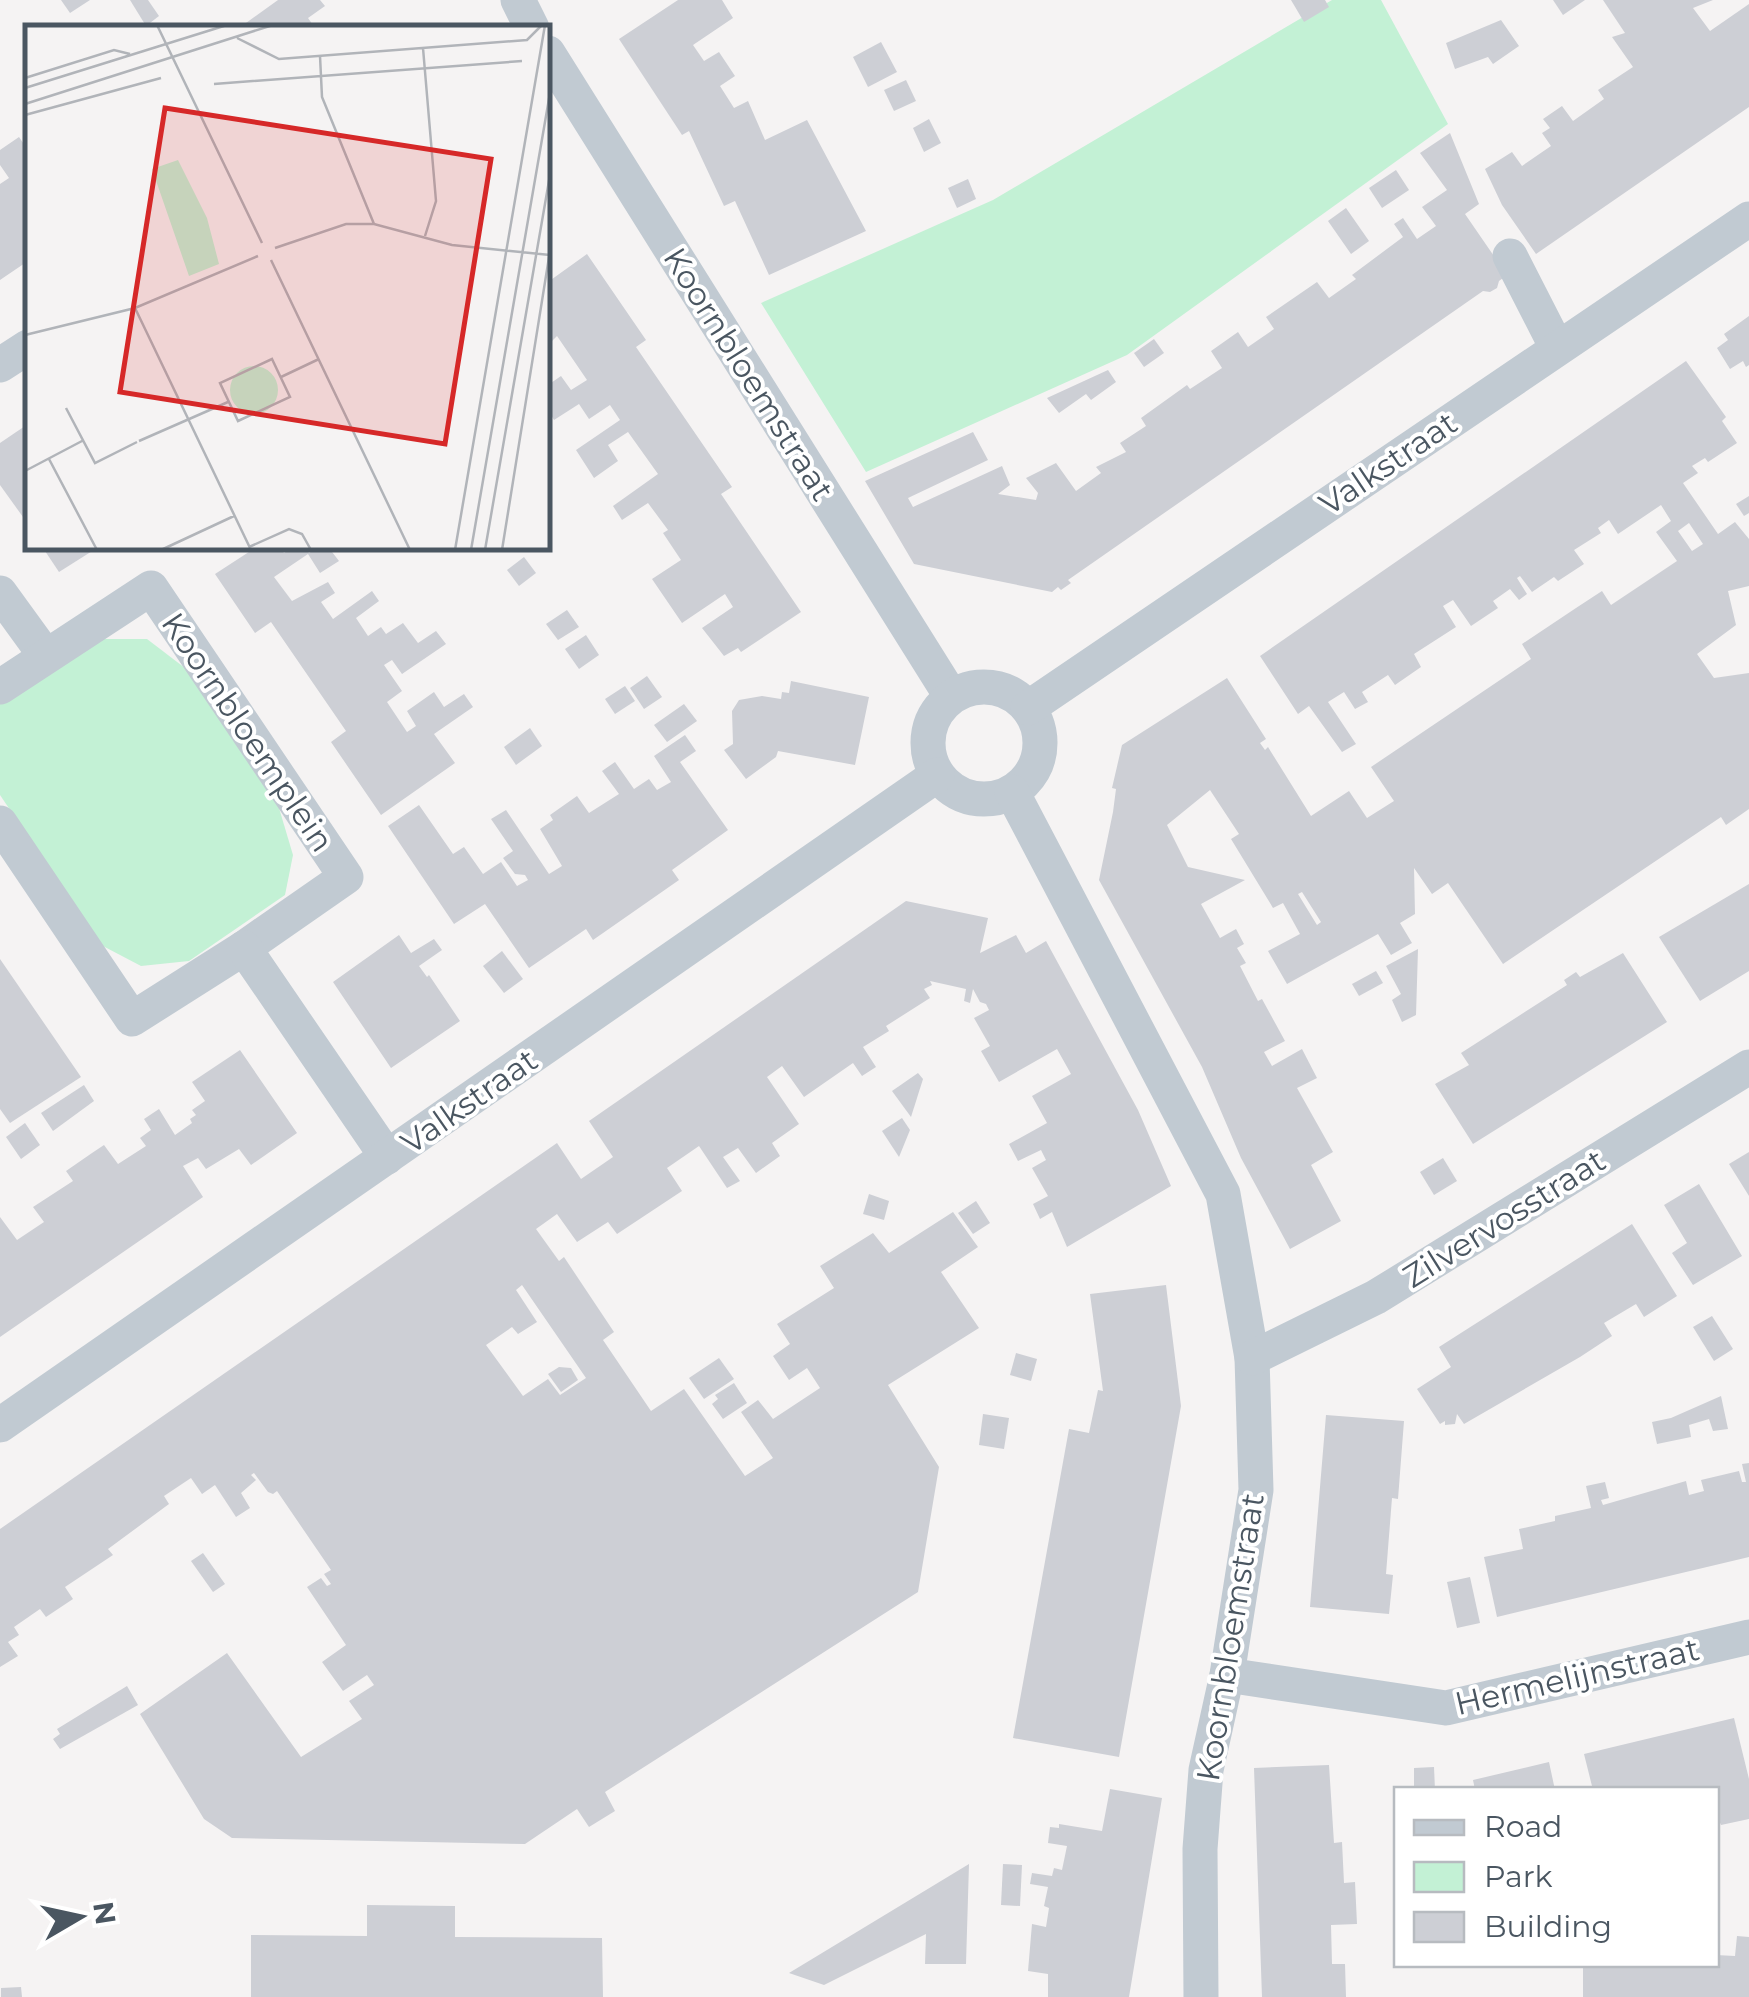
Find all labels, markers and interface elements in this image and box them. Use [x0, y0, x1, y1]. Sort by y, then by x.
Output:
inset map [25, 25, 550, 550]
street label: Koornbloemstraat [655, 240, 843, 508]
street label: Valkstraat [1312, 403, 1464, 523]
street label: Koornbloemplein [154, 605, 342, 859]
street label: Valkstraat [393, 1040, 545, 1162]
street label: Zilvervosstraat [1396, 1140, 1612, 1296]
street label: Koornbloemstraat [1188, 1490, 1272, 1784]
street label: Hermelijnstraat [1451, 1629, 1703, 1723]
legend [1394, 1787, 1719, 1967]
text: Road [1484, 1808, 1562, 1845]
text: Park [1484, 1858, 1553, 1895]
north arrow [30, 1867, 130, 1967]
text: N [86, 1899, 123, 1927]
text: Building [1484, 1908, 1612, 1945]

